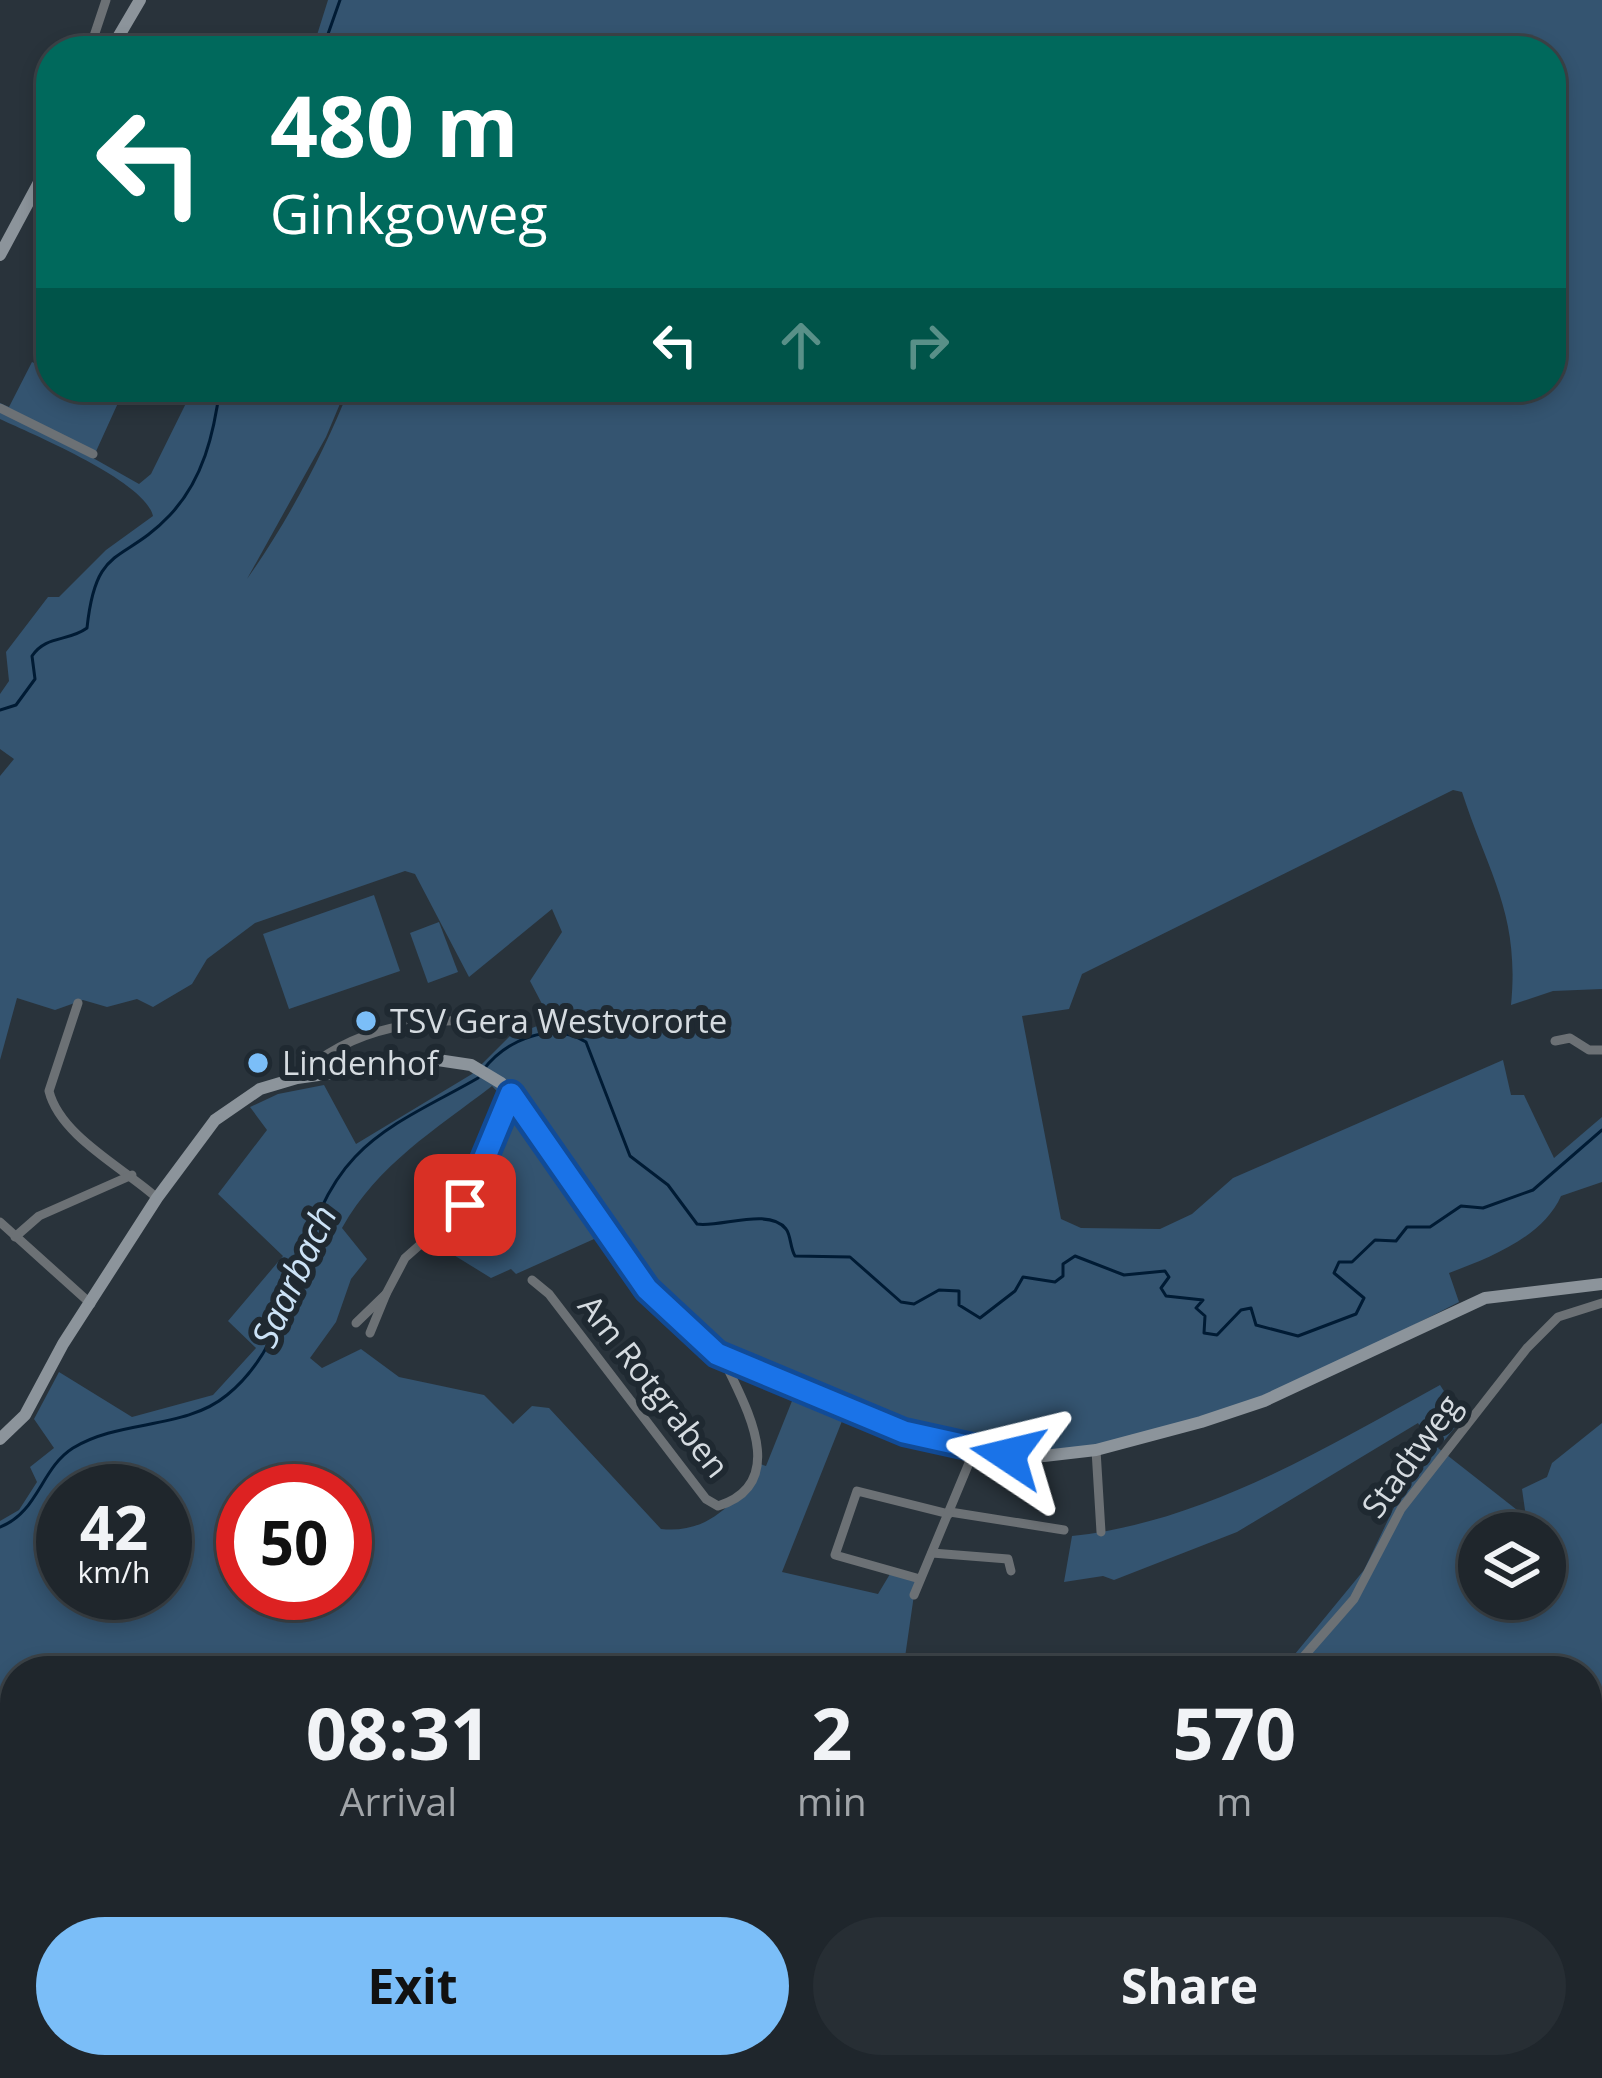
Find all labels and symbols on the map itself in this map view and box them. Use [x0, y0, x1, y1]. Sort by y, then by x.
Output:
place label: TSV Gera Westvororte [390, 998, 727, 1043]
marker: TSV Gera Westvororte [353, 1008, 379, 1034]
place label: Lindenhof [282, 1040, 440, 1085]
marker: Lindenhof [245, 1050, 271, 1076]
pin [414, 1154, 516, 1256]
water label: Saarbach [239, 1197, 348, 1355]
street label: Am Rotgraben [569, 1285, 740, 1486]
street label: Stadtweg [1351, 1385, 1471, 1526]
position arrow [945, 1392, 1071, 1518]
speed limit sign: 50 [216, 1464, 372, 1620]

